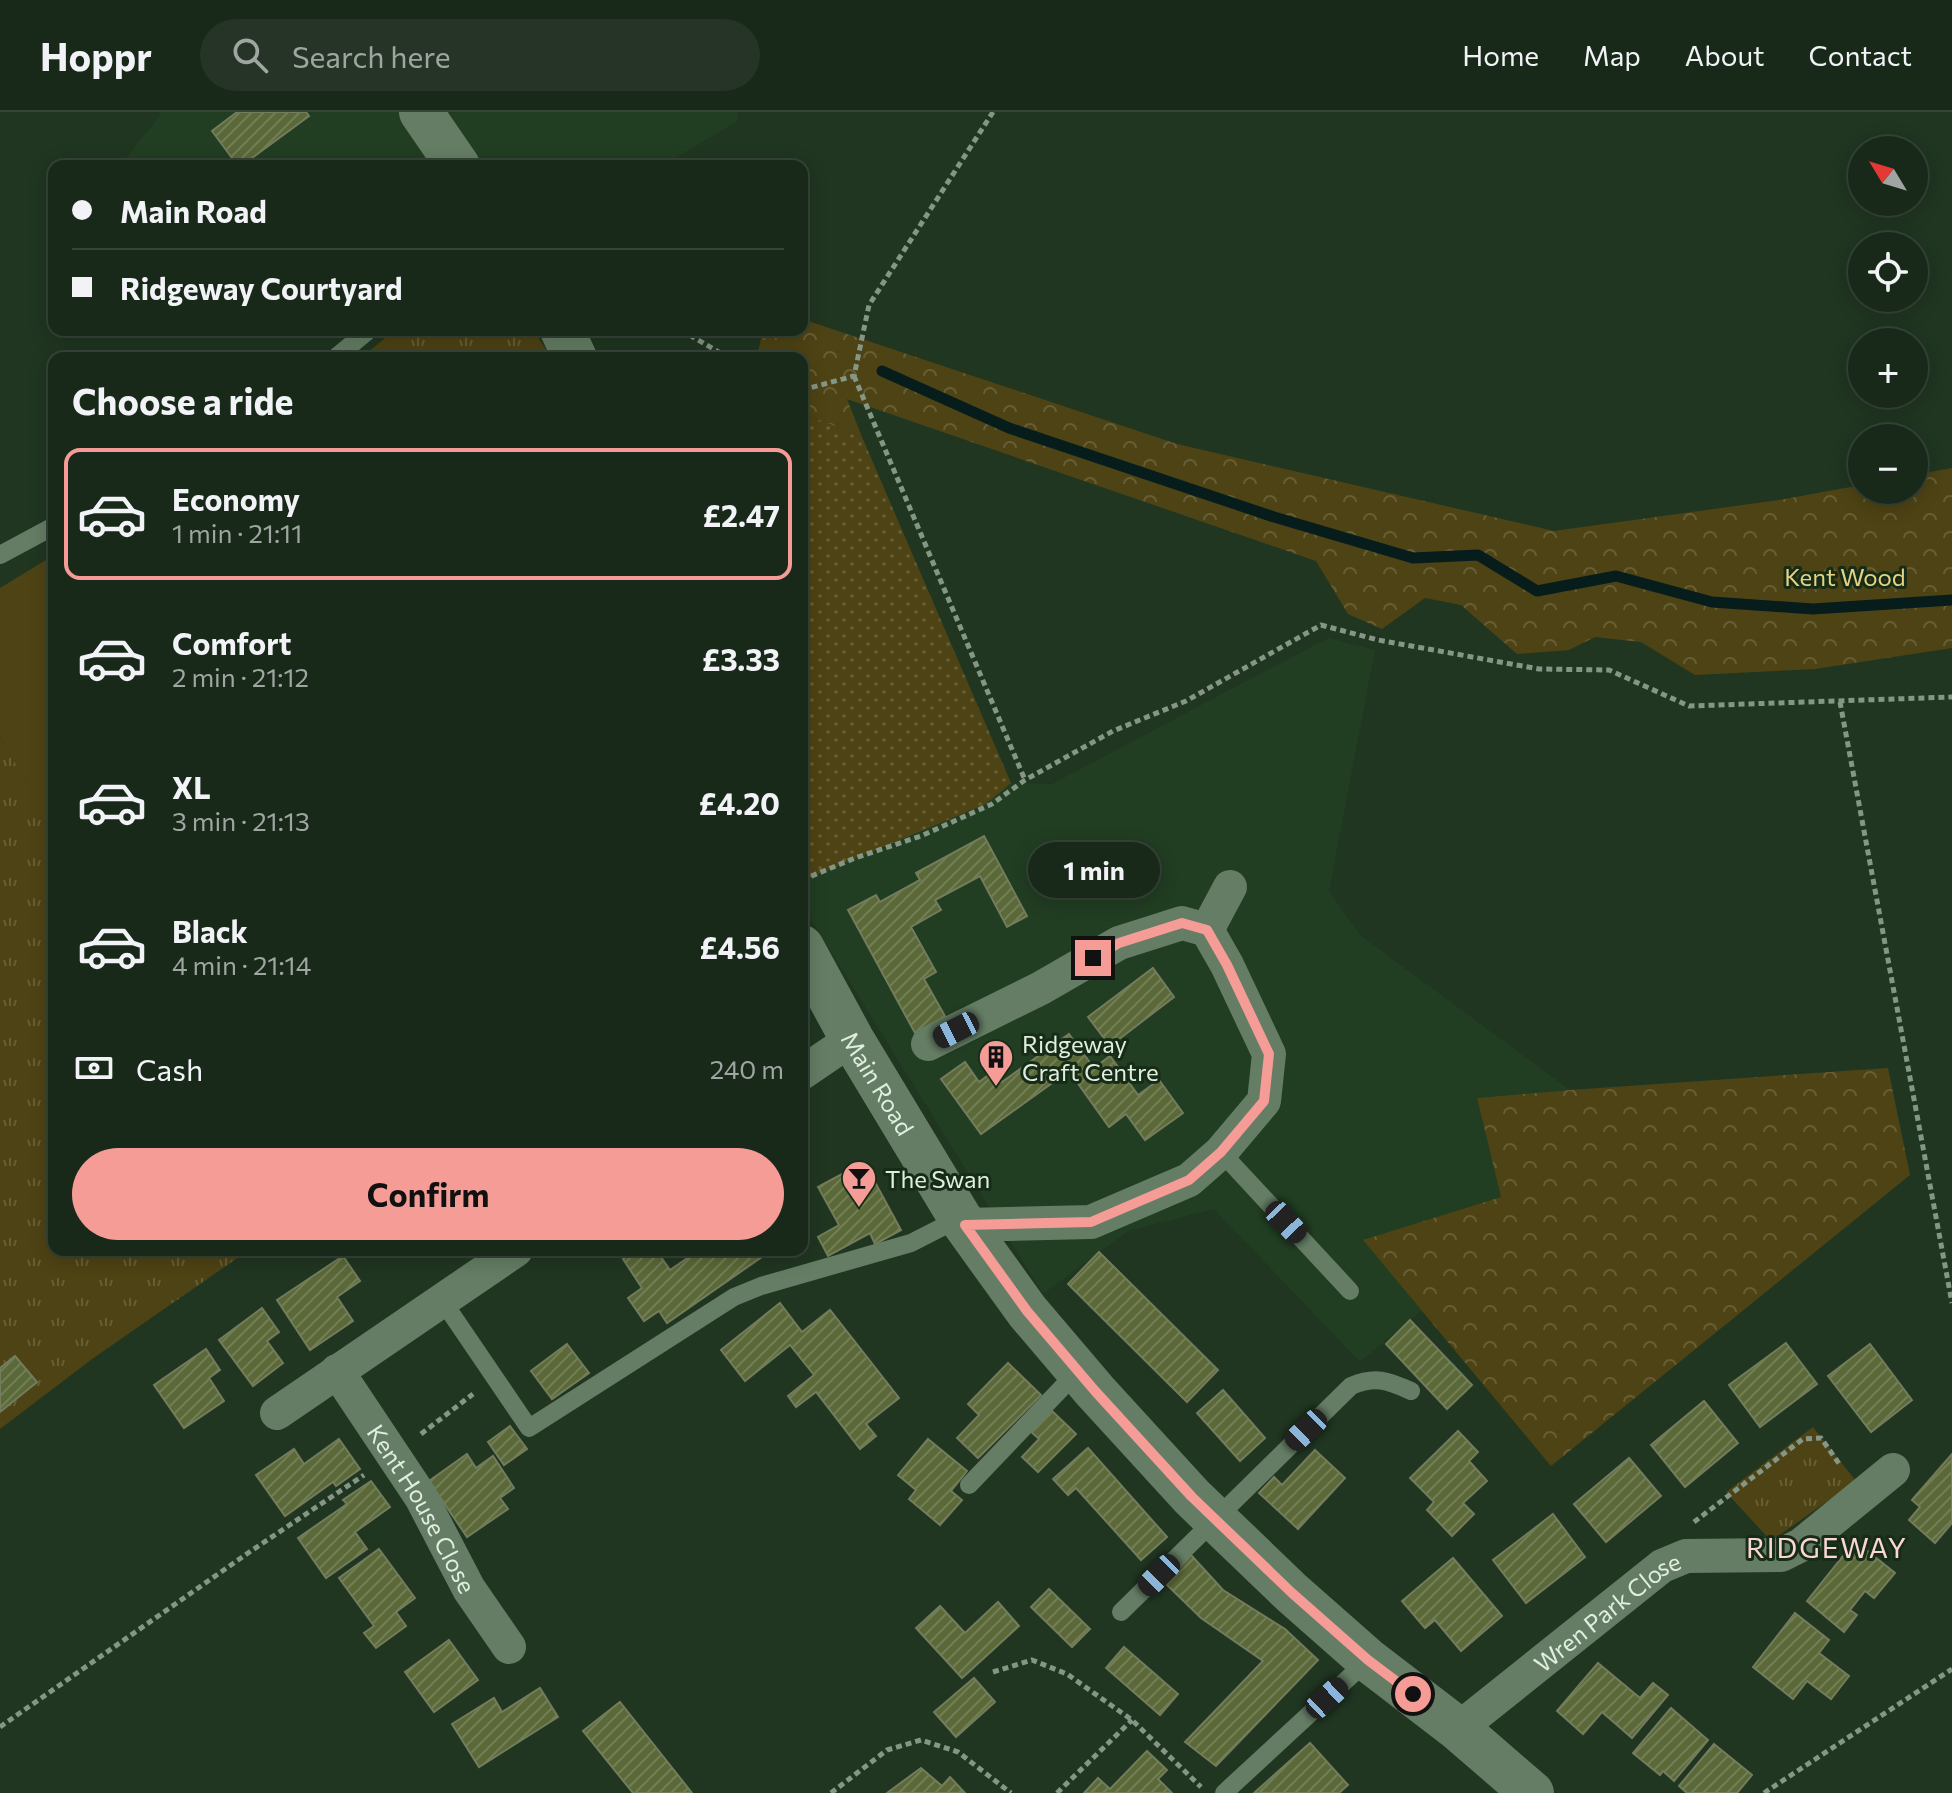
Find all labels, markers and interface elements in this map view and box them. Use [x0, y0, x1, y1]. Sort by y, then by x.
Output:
search box [200, 19, 760, 91]
text: Hoppr [40, 32, 152, 79]
icon: search [228, 33, 272, 77]
text: Search here [292, 37, 451, 74]
text: Home [1462, 38, 1539, 72]
text: Map [1583, 38, 1641, 72]
text: About [1685, 38, 1765, 72]
text: Contact [1809, 38, 1912, 72]
north arrow [1848, 136, 1928, 216]
map controls [1848, 136, 1928, 504]
text: Main Road [120, 192, 267, 229]
button: locate [1848, 232, 1928, 312]
text: Ridgeway Courtyard [120, 269, 402, 306]
button: + [1848, 328, 1928, 408]
text: Choose a ride [72, 378, 293, 422]
button: − [1848, 424, 1928, 504]
icon: car [76, 478, 148, 550]
text: Economy [172, 480, 300, 517]
text: £2.47 [703, 496, 780, 533]
text: 1 min · 21:11 [172, 517, 302, 548]
park label: Kent Wood [1784, 562, 1906, 591]
icon: car [76, 622, 148, 694]
text: Comfort [172, 624, 291, 661]
text: £3.33 [702, 640, 780, 677]
text: 2 min · 21:12 [172, 661, 309, 692]
icon: car [76, 766, 148, 838]
text: XL [172, 768, 211, 805]
text: £4.20 [699, 784, 780, 821]
text: 3 min · 21:13 [172, 805, 310, 836]
callout: 1 min [1027, 842, 1159, 898]
text: 1 min [1063, 854, 1125, 885]
icon: car [76, 910, 148, 982]
text: Black [172, 912, 248, 949]
text: £4.56 [700, 928, 780, 965]
route end [1075, 940, 1111, 976]
text: 4 min · 21:14 [172, 949, 311, 980]
car [929, 1008, 983, 1052]
street label: Main Road [836, 1026, 921, 1140]
place label: Ridgeway Craft Centre [1022, 1029, 1159, 1086]
building icon: Ridgeway Craft Centre [977, 1038, 1015, 1088]
icon: cash [72, 1046, 116, 1090]
text: Cash [136, 1050, 203, 1087]
text: 240 m [710, 1053, 784, 1084]
button: Confirm [72, 1148, 784, 1240]
bar icon: The Swan [840, 1159, 878, 1209]
place label: The Swan [885, 1164, 990, 1193]
car [1261, 1196, 1311, 1248]
car [1280, 1405, 1332, 1455]
street label: Kent House Close [362, 1419, 483, 1597]
district label: RIDGEWAY [1746, 1530, 1908, 1564]
street label: Wren Park Close [1528, 1546, 1684, 1677]
car [1134, 1550, 1184, 1600]
car [1301, 1673, 1353, 1723]
route start [1395, 1676, 1431, 1712]

